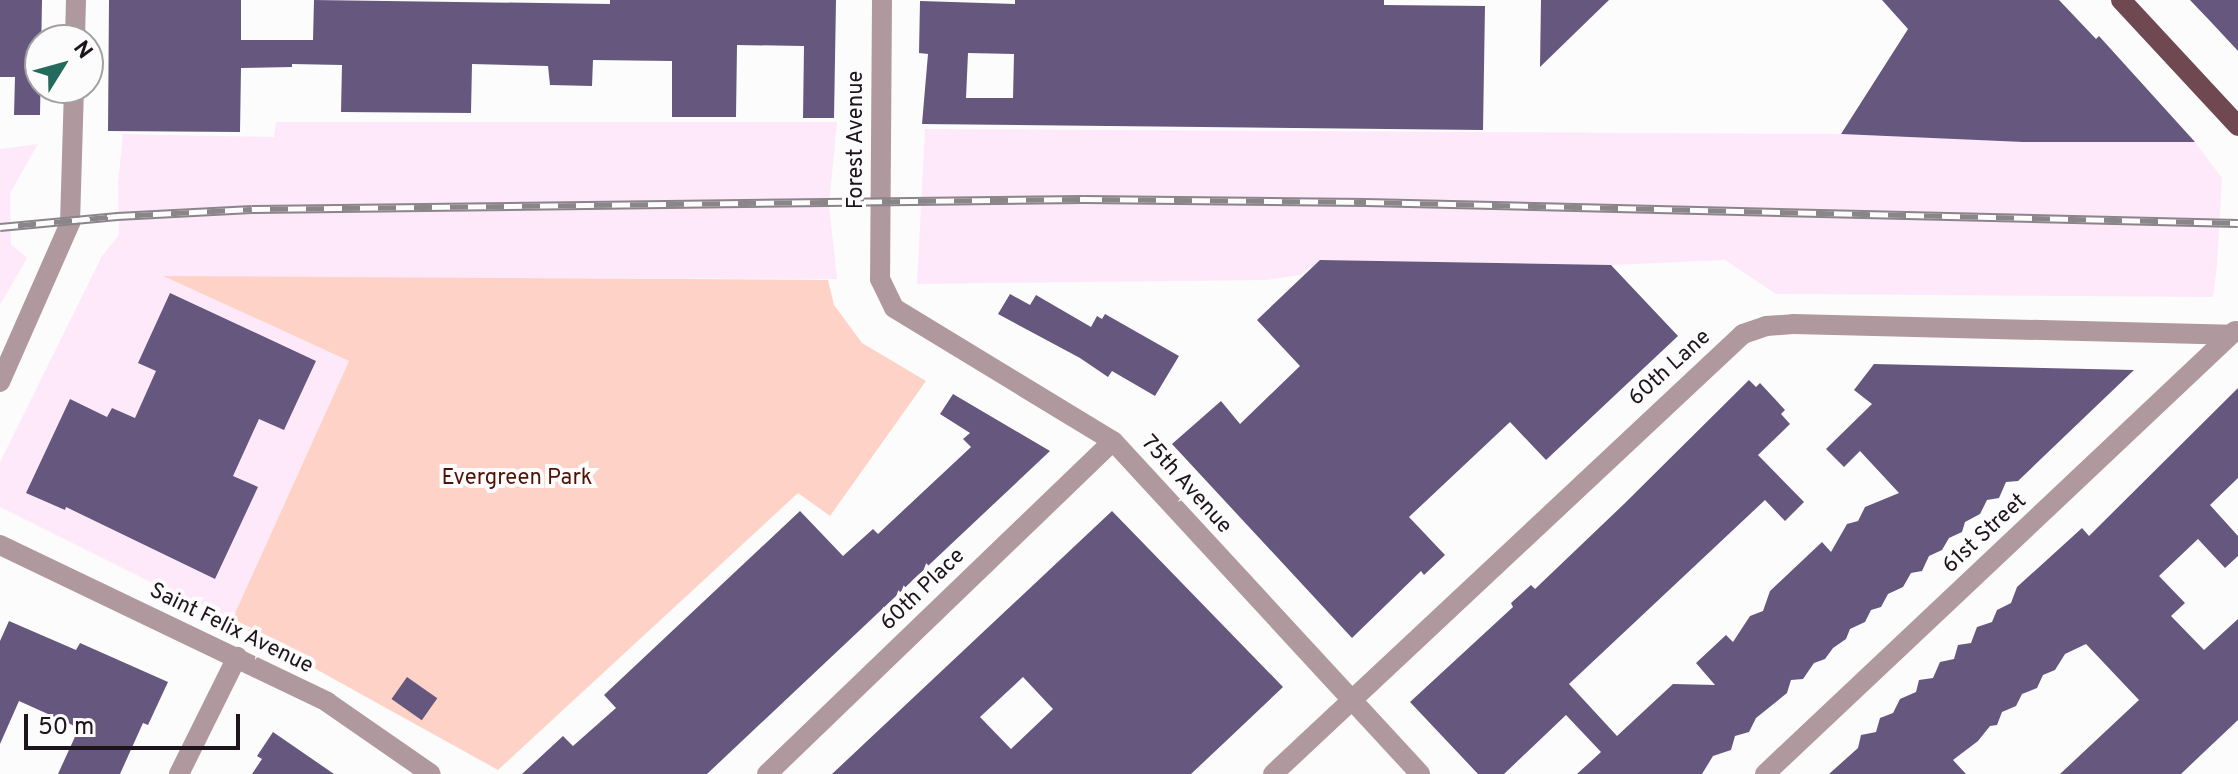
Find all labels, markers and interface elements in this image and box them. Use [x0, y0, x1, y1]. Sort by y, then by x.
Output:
north arrow [24, 24, 104, 104]
text: N [66, 36, 97, 65]
street label: Forest Avenue [844, 70, 870, 210]
street label: 60th Lane [1623, 324, 1717, 412]
street label: 75th Avenue [1135, 430, 1237, 540]
park label: Evergreen Park [441, 466, 593, 492]
street label: 61st Street [1938, 489, 2032, 579]
street label: 60th Place [875, 543, 971, 637]
street label: Saint Felix Avenue [144, 578, 318, 680]
scale bar [28, 698, 244, 748]
text: 50 m [38, 713, 94, 743]

